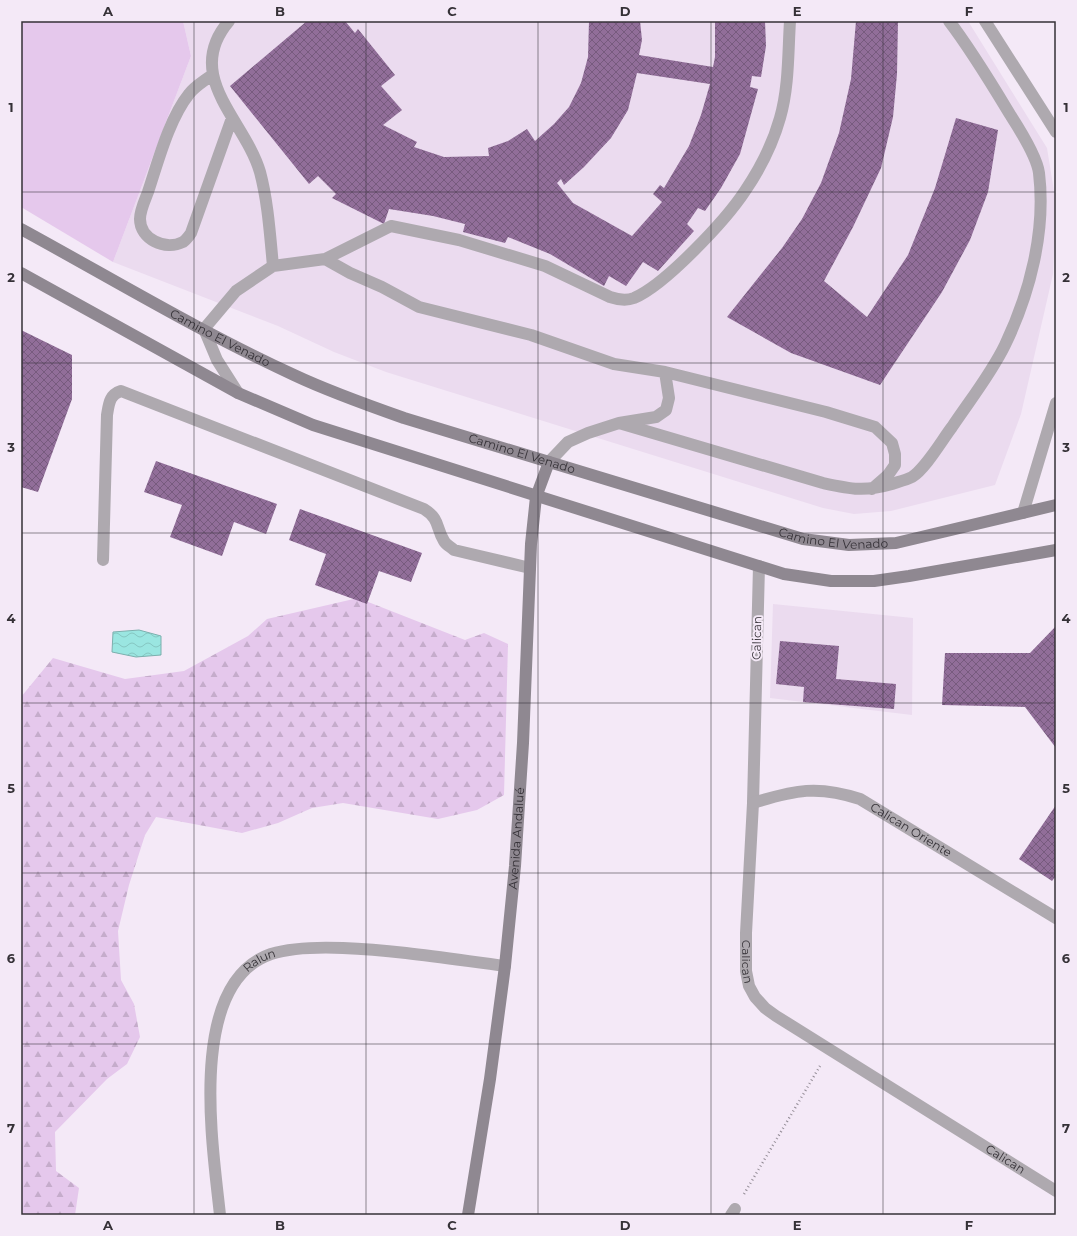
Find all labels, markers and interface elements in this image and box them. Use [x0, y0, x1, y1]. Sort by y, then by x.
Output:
text: A [102, 3, 114, 19]
text: B [275, 3, 285, 19]
text: C [447, 3, 457, 19]
text: D [620, 3, 631, 19]
text: E [793, 3, 802, 19]
text: F [965, 3, 973, 19]
text: 1 [8, 99, 14, 115]
text: 1 [1063, 99, 1069, 115]
text: 2 [7, 269, 15, 285]
text: 2 [1062, 269, 1070, 285]
street label: Camino El Venado [168, 305, 273, 370]
street label: Camino El Venado [467, 430, 577, 476]
text: 3 [6, 439, 15, 455]
text: 3 [1061, 439, 1070, 455]
street label: Camino El Venado [777, 524, 888, 552]
text: 4 [7, 610, 16, 626]
text: 4 [1062, 610, 1071, 626]
street label: Calican [749, 616, 764, 660]
text: 5 [7, 780, 15, 796]
text: 5 [1062, 780, 1070, 796]
street label: Avenida Andalué [505, 787, 527, 890]
street label: Calican Oriente [868, 799, 955, 860]
street label: Calican [739, 940, 756, 985]
street label: Ralun [240, 945, 277, 975]
text: 6 [7, 950, 16, 966]
text: 6 [1062, 950, 1071, 966]
text: 7 [7, 1120, 15, 1136]
text: 7 [1062, 1120, 1070, 1136]
street label: Calican [983, 1141, 1028, 1177]
text: A [102, 1217, 114, 1233]
text: B [275, 1217, 285, 1233]
text: C [447, 1217, 457, 1233]
text: D [620, 1217, 631, 1233]
text: E [793, 1217, 802, 1233]
text: F [965, 1217, 973, 1233]

